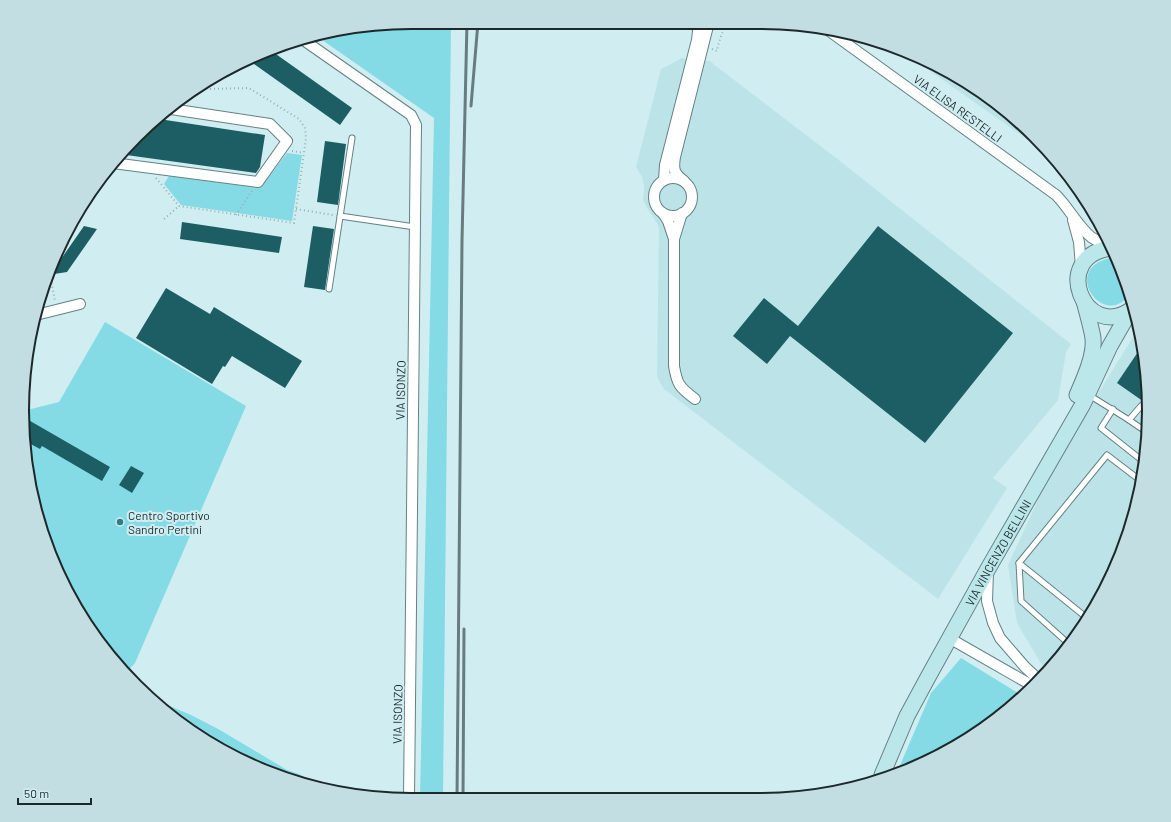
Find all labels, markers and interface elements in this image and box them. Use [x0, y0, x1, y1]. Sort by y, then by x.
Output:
street label: VIA ELISA RESTELLI [911, 71, 1005, 145]
street label: VIA ISONZO [392, 360, 408, 420]
street label: VIA VINCENZO BELLINI [962, 497, 1033, 608]
place label: Centro Sportivo Sandro Pertini [128, 508, 210, 536]
marker: Centro Sportivo Sandro Pertini [115, 517, 125, 527]
street label: VIA ISONZO [389, 684, 405, 744]
scale bar [18, 780, 91, 806]
text: 50 m [24, 786, 49, 800]

